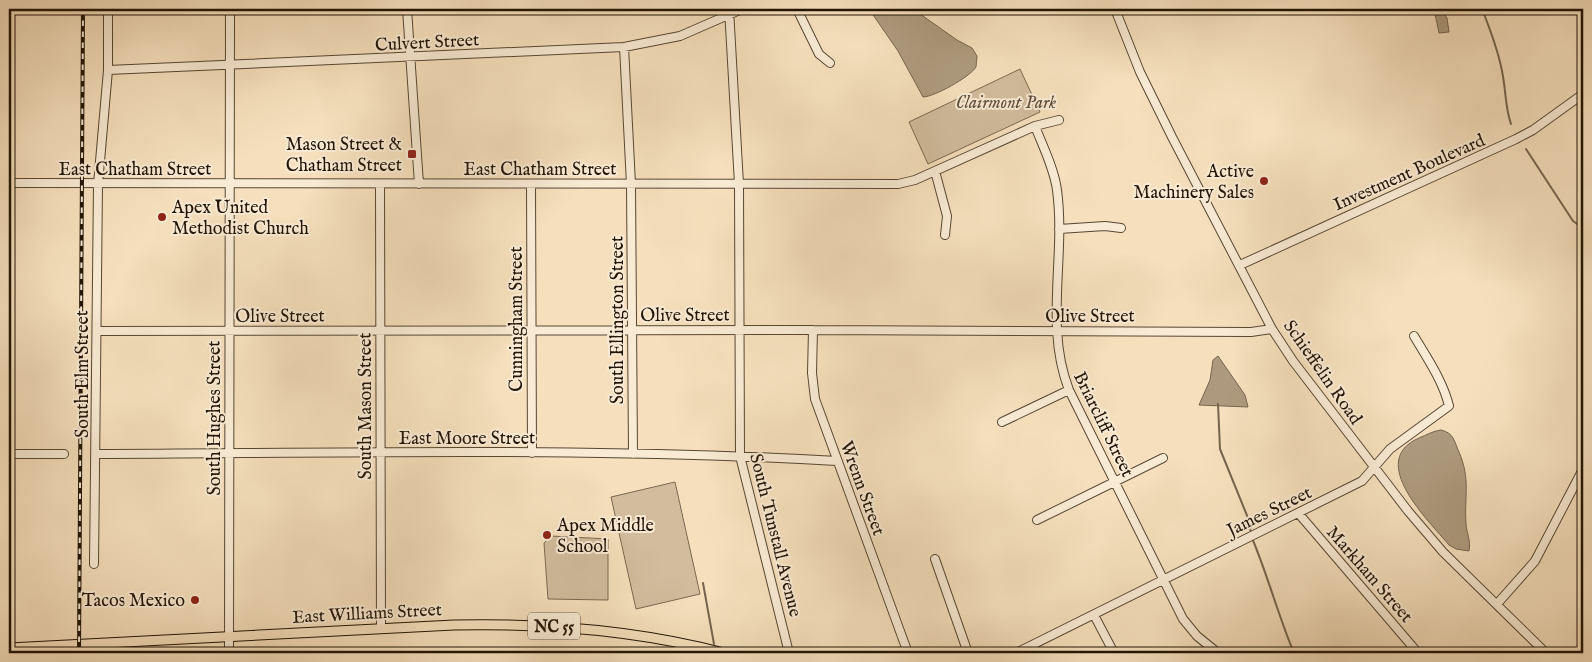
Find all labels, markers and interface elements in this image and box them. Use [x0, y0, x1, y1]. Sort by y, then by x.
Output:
street label: Culvert Street [374, 29, 480, 58]
park label: Clairmont Park [956, 92, 1056, 115]
street label: Investment Boulevard [1330, 129, 1489, 217]
place label: Mason Street & Chatham Street [286, 134, 402, 178]
marker: Mason Street & Chatham Street [406, 148, 418, 160]
street label: East Chatham Street [59, 159, 212, 182]
street label: East Chatham Street [464, 159, 617, 182]
place label: Active Machinery Sales [1133, 161, 1254, 205]
marker: Active Machinery Sales [1258, 175, 1270, 187]
place label: Apex United Methodist Church [171, 197, 309, 241]
marker: Apex United Methodist Church [156, 211, 168, 223]
street label: South Ellington Street [607, 236, 630, 404]
street label: Cunningham Street [506, 246, 529, 392]
street label: Olive Street [640, 305, 730, 328]
street label: Olive Street [235, 306, 325, 329]
street label: Olive Street [1045, 306, 1135, 329]
street label: South Elm Street [72, 310, 95, 438]
street label: Schieffelin Road [1277, 316, 1367, 430]
street label: South Mason Street [355, 333, 378, 479]
street label: South Hughes Street [204, 341, 227, 495]
street label: Briarcliff Street [1067, 368, 1138, 481]
street label: East Moore Street [399, 428, 535, 451]
street label: Wrenn Street [834, 438, 889, 539]
street label: South Tunstall Avenue [743, 451, 806, 619]
street label: James Street [1222, 482, 1316, 544]
place label: Apex Middle School [556, 515, 654, 559]
street label: Markham Street [1321, 522, 1417, 628]
marker: Apex Middle School [541, 529, 553, 541]
place label: Tacos Mexico [82, 590, 185, 613]
marker: Tacos Mexico [189, 594, 201, 606]
street label: East Williams Street [292, 599, 443, 630]
road number: NC 55 [528, 612, 580, 640]

